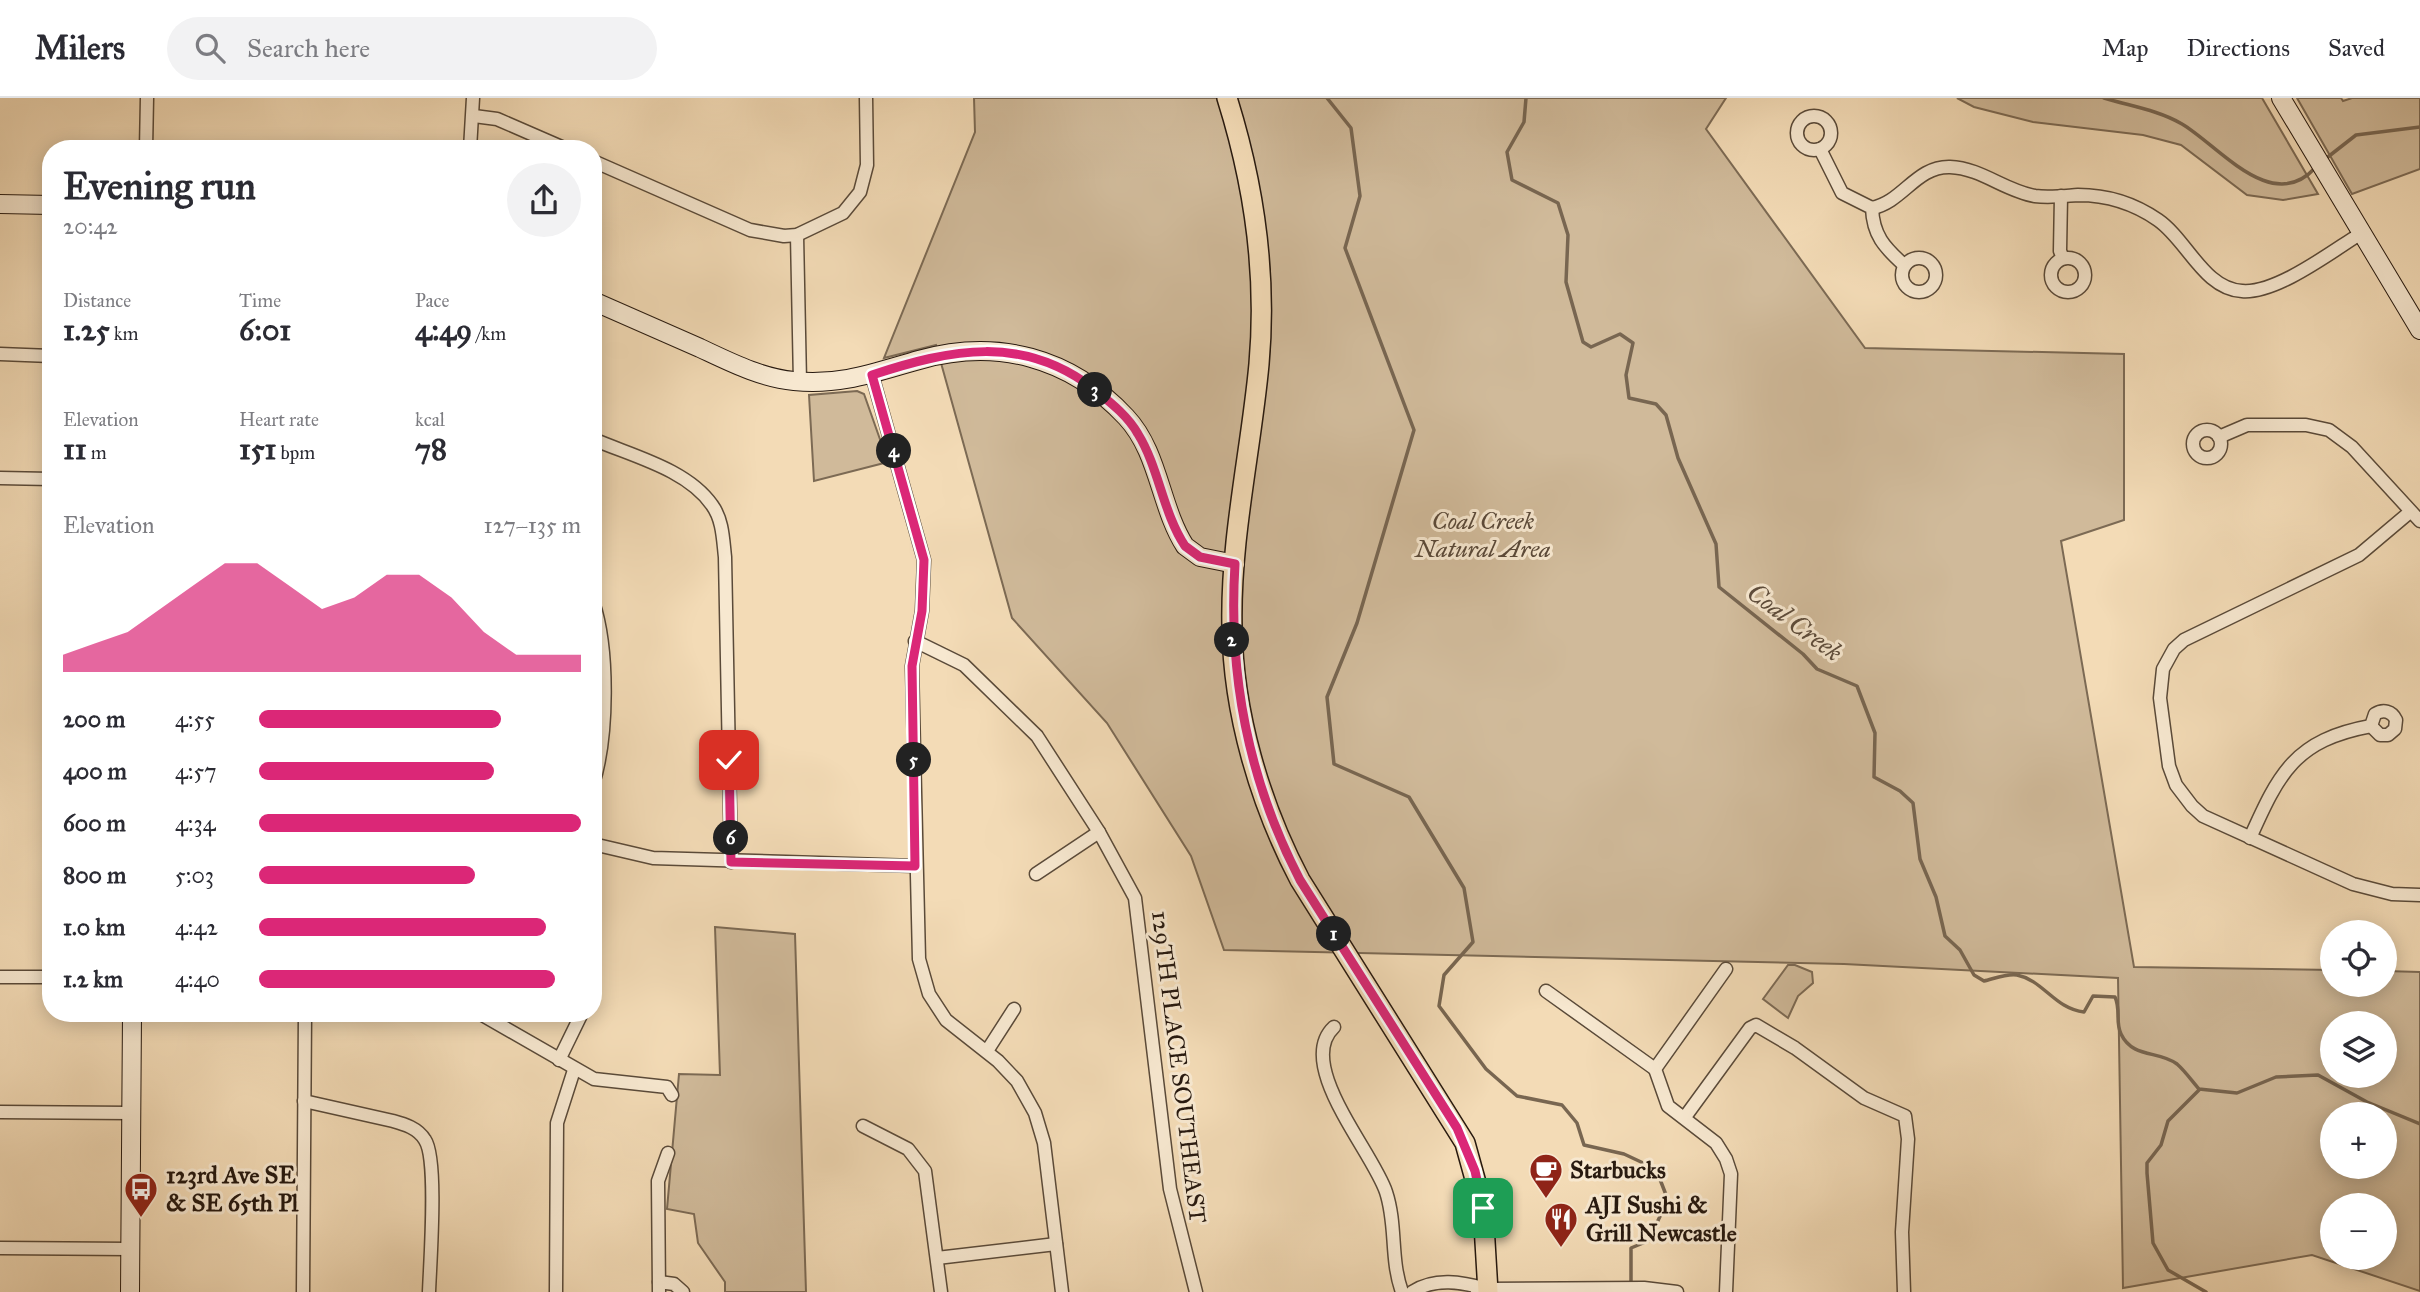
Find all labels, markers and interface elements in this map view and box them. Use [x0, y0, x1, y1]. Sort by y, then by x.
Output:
search box [167, 17, 657, 80]
text: Milers [35, 28, 125, 68]
icon: search [191, 29, 229, 67]
text: Search here [247, 32, 370, 64]
text: Map [2102, 33, 2149, 63]
text: Directions [2187, 33, 2290, 63]
text: Saved [2328, 33, 2385, 63]
text: Evening run [63, 163, 256, 209]
button: share [507, 163, 581, 237]
text: 20:42 [63, 212, 118, 240]
text: Distance [63, 289, 131, 312]
text: Time [239, 289, 281, 312]
text: Pace [415, 289, 449, 312]
text: 1.25 [63, 312, 110, 348]
text: 6:01 [239, 312, 291, 348]
text: 4:49 [415, 312, 472, 348]
text: km [110, 322, 139, 345]
text: /km [472, 322, 506, 345]
pin: 3 [1078, 372, 1112, 408]
text: 3 [1091, 378, 1098, 401]
text: Elevation [63, 408, 138, 431]
text: Heart rate [239, 408, 319, 431]
text: kcal [415, 408, 445, 431]
text: 11 [63, 431, 87, 467]
text: 151 [239, 431, 276, 467]
text: 78 [415, 431, 447, 467]
pin: 4 [876, 434, 912, 468]
text: 4 [888, 439, 899, 462]
text: m [87, 441, 107, 464]
text: bpm [276, 441, 315, 464]
park label: Coal Creek Natural Area [1413, 506, 1551, 564]
text: Elevation [63, 511, 154, 539]
text: 127–135 m [484, 511, 581, 539]
water label: Coal Creek [1741, 576, 1849, 668]
pin: 2 [1214, 622, 1250, 658]
text: 2 [1227, 628, 1236, 651]
text: 200 m [63, 705, 125, 733]
text: 4:55 [175, 705, 215, 733]
pin [699, 730, 759, 790]
icon: check [710, 741, 748, 779]
pin: 5 [897, 742, 932, 778]
text: 5 [909, 748, 918, 771]
text: 400 m [63, 757, 127, 785]
text: 4:57 [175, 757, 217, 785]
text: 600 m [63, 809, 126, 837]
text: 4:34 [175, 809, 216, 837]
pin: 6 [714, 820, 748, 856]
text: 6 [726, 826, 735, 849]
text: 800 m [63, 861, 126, 889]
text: 5:03 [175, 861, 214, 889]
street label: 129TH PLACE SOUTHEAST [1145, 909, 1213, 1225]
text: 1.0 km [63, 913, 125, 941]
text: 4:42 [175, 913, 218, 941]
pin: 1 [1316, 916, 1352, 952]
map controls [2320, 920, 2397, 1270]
button: locate [2320, 920, 2397, 997]
text: 1 [1330, 922, 1337, 945]
text: 1.2 km [63, 965, 123, 993]
text: 4:40 [175, 965, 220, 993]
button: layers [2320, 1011, 2397, 1088]
button: + [2320, 1102, 2397, 1179]
cafe icon: Starbucks [1527, 1151, 1565, 1200]
place label: Starbucks [1570, 1155, 1666, 1185]
place label: 123rd Ave SE & SE 65th Pl [166, 1160, 299, 1218]
bus stop icon: 123rd Ave SE & SE 65th Pl [122, 1170, 160, 1219]
pin [1453, 1178, 1513, 1238]
icon: arrive [1464, 1189, 1502, 1227]
place label: AJI Sushi & Grill Newcastle [1584, 1190, 1737, 1248]
button: − [2320, 1193, 2397, 1270]
restaurant icon: AJI Sushi & Grill Newcastle [1542, 1200, 1580, 1249]

